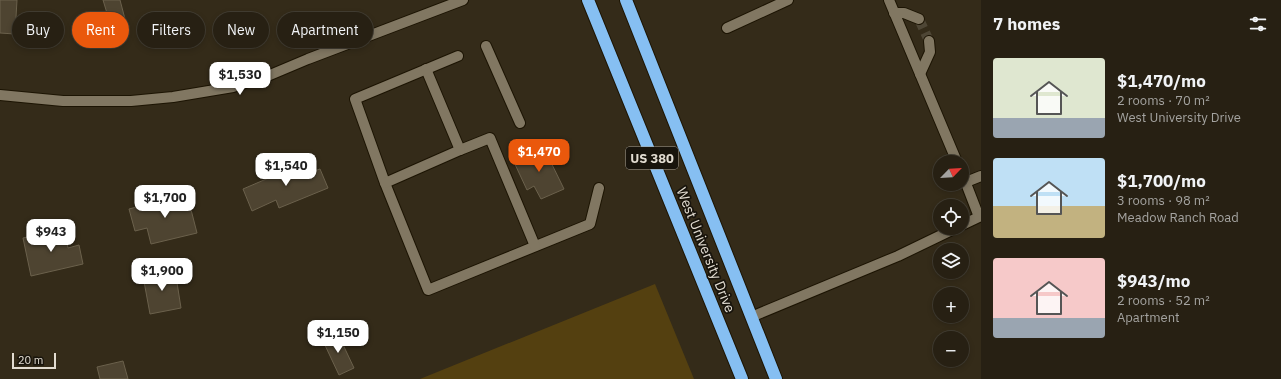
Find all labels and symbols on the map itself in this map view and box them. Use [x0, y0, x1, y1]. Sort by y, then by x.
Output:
pin: $1,530 [207, 62, 273, 96]
pin: $1,470 [506, 139, 572, 173]
road number: US 380 [626, 147, 678, 169]
pin: $1,540 [253, 153, 319, 187]
north arrow [933, 155, 969, 191]
pin: $1,700 [132, 185, 198, 219]
street label: West University Drive [673, 185, 739, 316]
pin: $943 [27, 219, 75, 253]
pin: $1,900 [129, 258, 195, 292]
pin: $1,150 [305, 320, 371, 354]
scale bar [12, 351, 56, 370]

